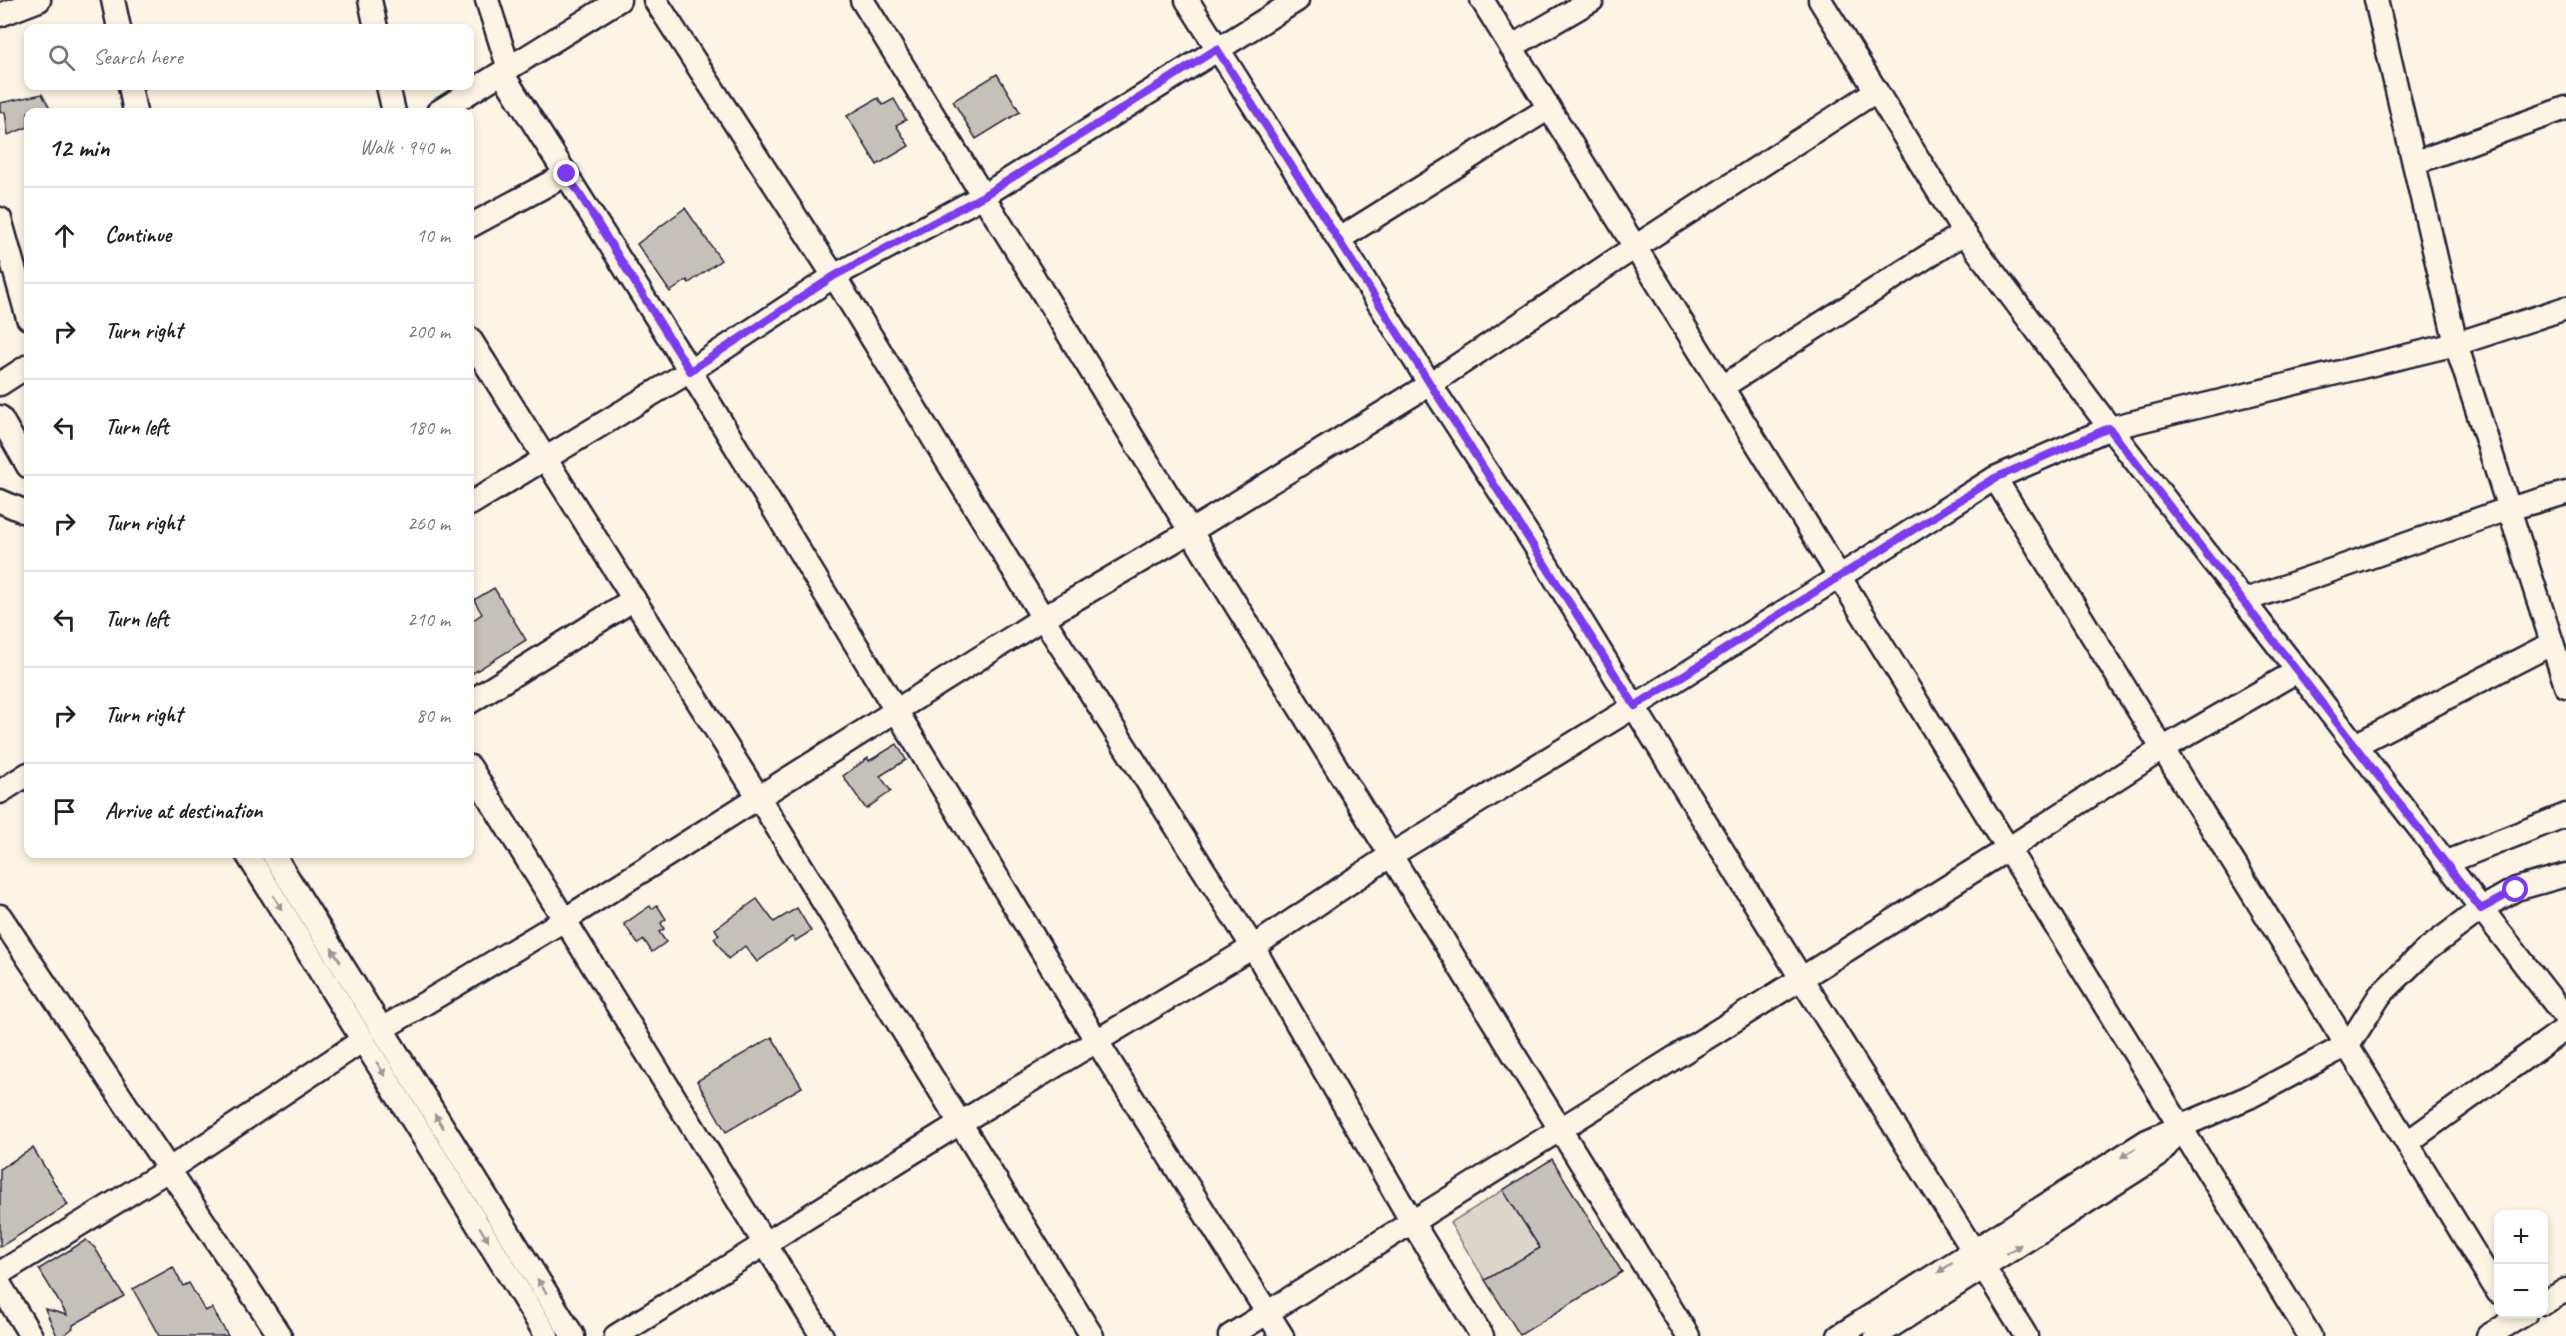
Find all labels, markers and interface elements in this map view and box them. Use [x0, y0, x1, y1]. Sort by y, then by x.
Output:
search box [24, 24, 474, 90]
icon: search [45, 41, 78, 74]
text: Search here [93, 43, 183, 71]
text: 12 min [48, 131, 110, 164]
text: Walk · 940 m [360, 135, 450, 160]
route end [553, 160, 579, 186]
icon: ahead [48, 219, 81, 252]
text: Continue [105, 221, 171, 249]
text: 10 m [416, 223, 450, 248]
icon: right [48, 315, 81, 348]
text: Turn right [105, 317, 182, 345]
text: 200 m [407, 319, 450, 344]
icon: left [48, 411, 81, 444]
text: Turn left [105, 413, 169, 441]
text: 180 m [407, 415, 450, 440]
icon: right [48, 507, 81, 540]
text: Turn right [105, 509, 182, 537]
text: 260 m [407, 511, 450, 536]
icon: left [48, 603, 81, 636]
text: Turn left [105, 605, 169, 633]
text: 210 m [407, 607, 450, 632]
icon: right [48, 699, 81, 732]
text: Turn right [105, 701, 182, 729]
text: 80 m [416, 703, 450, 728]
icon: arrive [48, 795, 81, 828]
text: Arrive at destination [105, 797, 262, 825]
route start [2502, 876, 2528, 902]
one-way arrow [272, 895, 283, 911]
one-way arrow [330, 947, 341, 963]
one-way arrow [375, 1061, 386, 1077]
one-way arrow [434, 1113, 445, 1129]
one-way arrow [2120, 1147, 2136, 1158]
map controls [2494, 1210, 2548, 1318]
button: + [2494, 1210, 2548, 1264]
one-way arrow [478, 1226, 489, 1242]
one-way arrow [2006, 1243, 2022, 1254]
one-way arrow [1938, 1262, 1954, 1274]
button: − [2494, 1264, 2548, 1318]
one-way arrow [537, 1278, 548, 1294]

